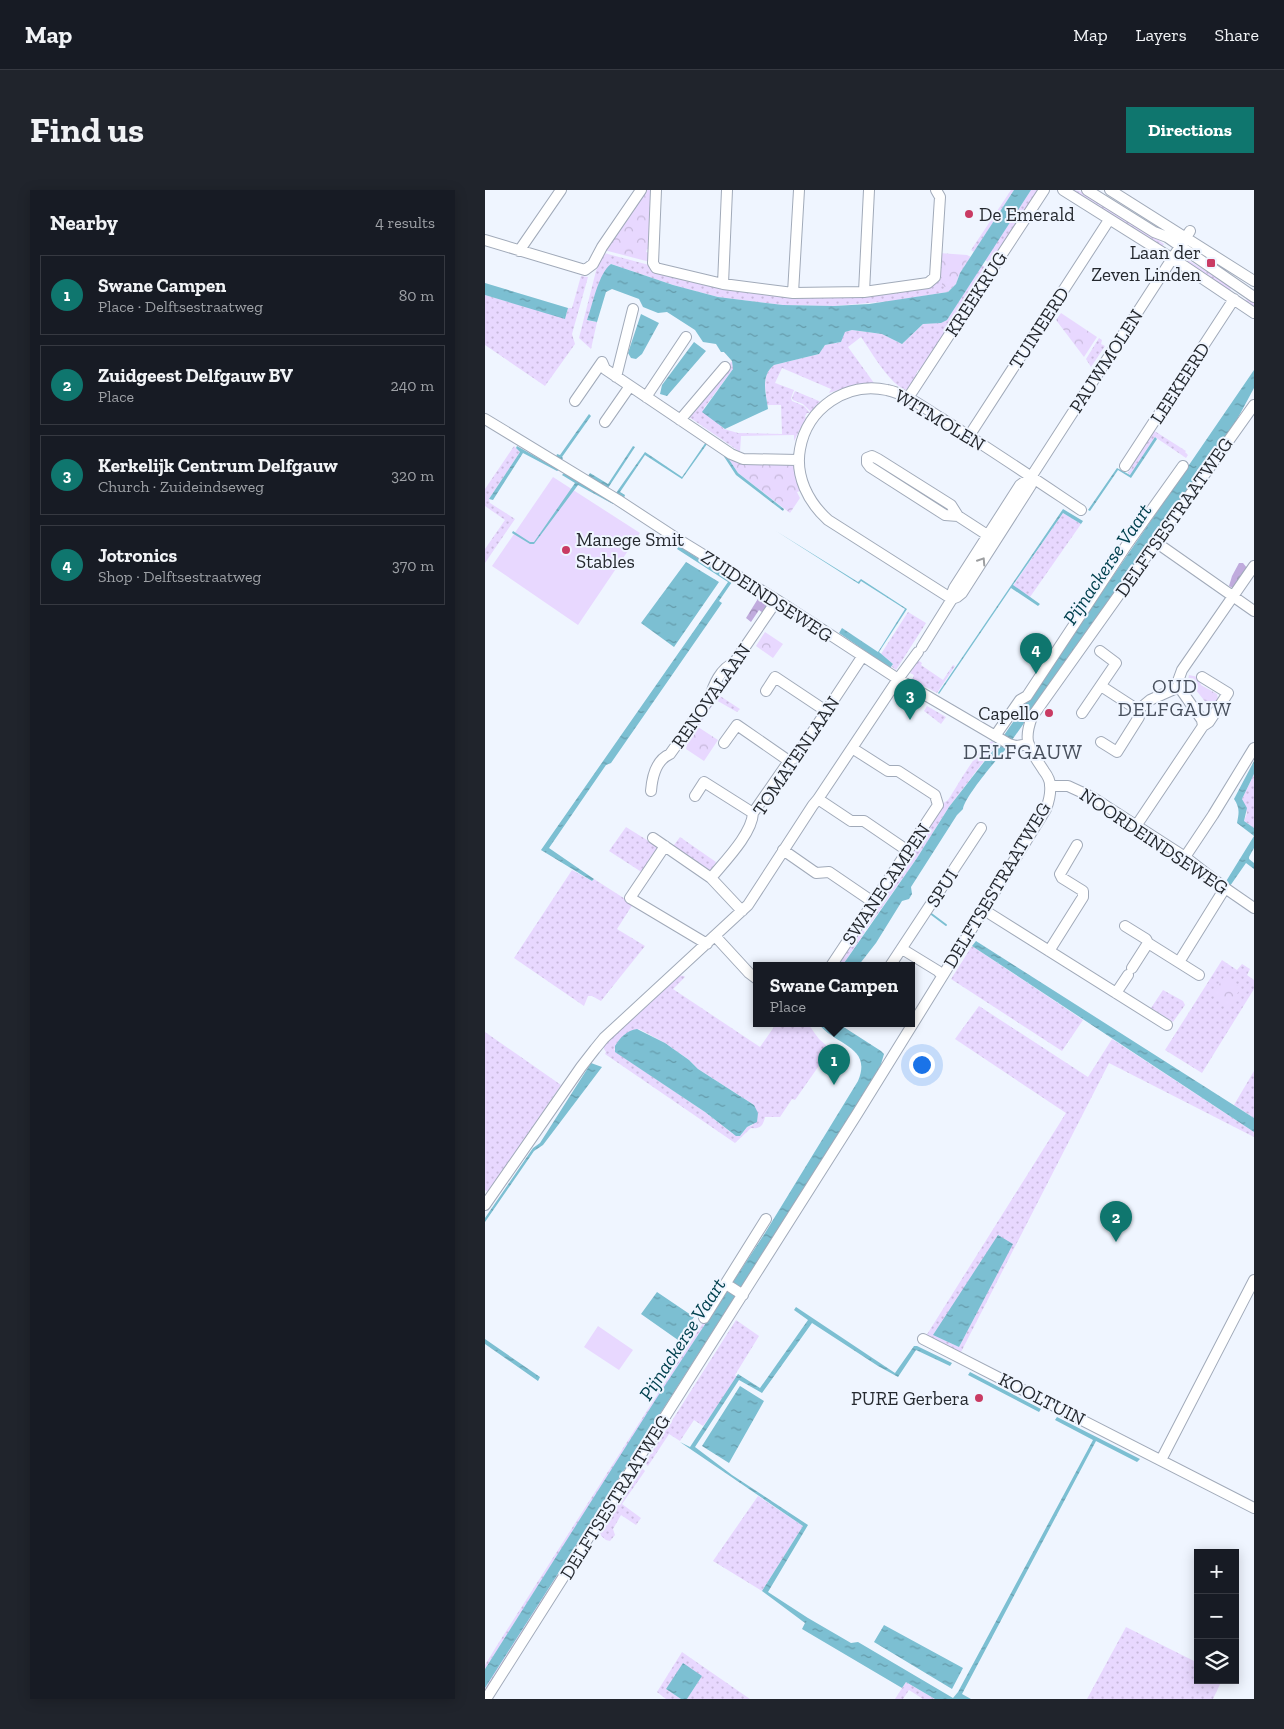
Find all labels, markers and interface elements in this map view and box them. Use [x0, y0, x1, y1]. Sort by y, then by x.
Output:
text: Map [25, 20, 72, 49]
text: Map [1073, 24, 1108, 46]
text: Layers [1136, 24, 1187, 46]
text: Share [1215, 24, 1259, 46]
button: Directions [1126, 107, 1254, 153]
text: Find us [30, 109, 144, 151]
place label: De Emerald [979, 203, 1075, 226]
marker: De Emerald [963, 208, 975, 220]
text: Nearby [50, 210, 118, 235]
text: 4 results [375, 213, 435, 232]
place label: Laan der Zeven Linden [1091, 241, 1201, 286]
street label: KREEKRUG [940, 247, 1012, 341]
marker: Laan der Zeven Linden [1205, 257, 1217, 269]
text: Swane Campen [98, 274, 226, 297]
street label: TUINEERD [1004, 283, 1074, 373]
text: 1 [64, 286, 70, 305]
text: 80 m [399, 286, 434, 305]
text: Place · Delftsestraatweg [98, 297, 263, 316]
street label: PAUWMOLEN [1064, 305, 1148, 417]
street label: LEEKEERD [1145, 338, 1215, 428]
text: Zuidgeest Delfgauw BV [98, 364, 293, 387]
text: 2 [63, 376, 71, 395]
text: 240 m [390, 376, 434, 395]
street label: WITMOLEN [891, 384, 989, 456]
text: Place [98, 387, 134, 406]
street label: DELFTSESTRAATWEG [1110, 433, 1238, 601]
text: Kerkelijk Centrum Delfgauw [98, 454, 338, 477]
text: 3 [63, 466, 71, 485]
text: 320 m [391, 466, 434, 485]
text: Church · Zuideindseweg [98, 477, 264, 496]
water label: Pijnackerse Vaart [1058, 499, 1156, 629]
place label: Manege Smit Stables [576, 528, 684, 573]
text: Jotronics [98, 544, 177, 567]
marker: Manege Smit Stables [560, 544, 572, 556]
street label: ZUIDEINDSEWEG [697, 545, 837, 647]
text: 4 [62, 556, 72, 575]
text: 370 m [392, 556, 434, 575]
one-way arrow [975, 558, 985, 567]
text: Shop · Delftsestraatweg [98, 567, 261, 586]
pin: 4 [1020, 633, 1052, 674]
street label: RENOVALAAN [666, 639, 756, 753]
district label: OUD DELFGAUW [1118, 674, 1232, 721]
pin: 3 [894, 679, 926, 720]
street label: TOMATENLAAN [748, 692, 844, 820]
place label: Capello [978, 702, 1039, 725]
marker: Capello [1043, 707, 1055, 719]
district label: DELFGAUW [963, 739, 1083, 764]
street label: NOORDEINDSEWEG [1075, 783, 1233, 899]
street label: DELFTSESTRAATWEG [938, 798, 1056, 972]
street label: SWANECAMPEN [837, 819, 935, 949]
street label: SPUI [921, 865, 963, 911]
popup [753, 962, 915, 1027]
text: Swane Campen [770, 974, 898, 997]
text: Place [770, 997, 806, 1016]
pin: 1 [818, 1044, 850, 1085]
your location [909, 1052, 935, 1078]
pin: 2 [1100, 1201, 1132, 1242]
water label: Pijnackerse Vaart [634, 1273, 731, 1405]
street label: KOOLTUIN [995, 1367, 1089, 1431]
place label: PURE Gerbera [851, 1387, 969, 1410]
marker: PURE Gerbera [973, 1392, 985, 1404]
street label: DELFTSESTRAATWEG [555, 1411, 675, 1583]
map controls [1194, 1549, 1239, 1684]
button: + [1194, 1549, 1239, 1594]
button: − [1194, 1594, 1239, 1639]
button: layers [1194, 1639, 1239, 1684]

